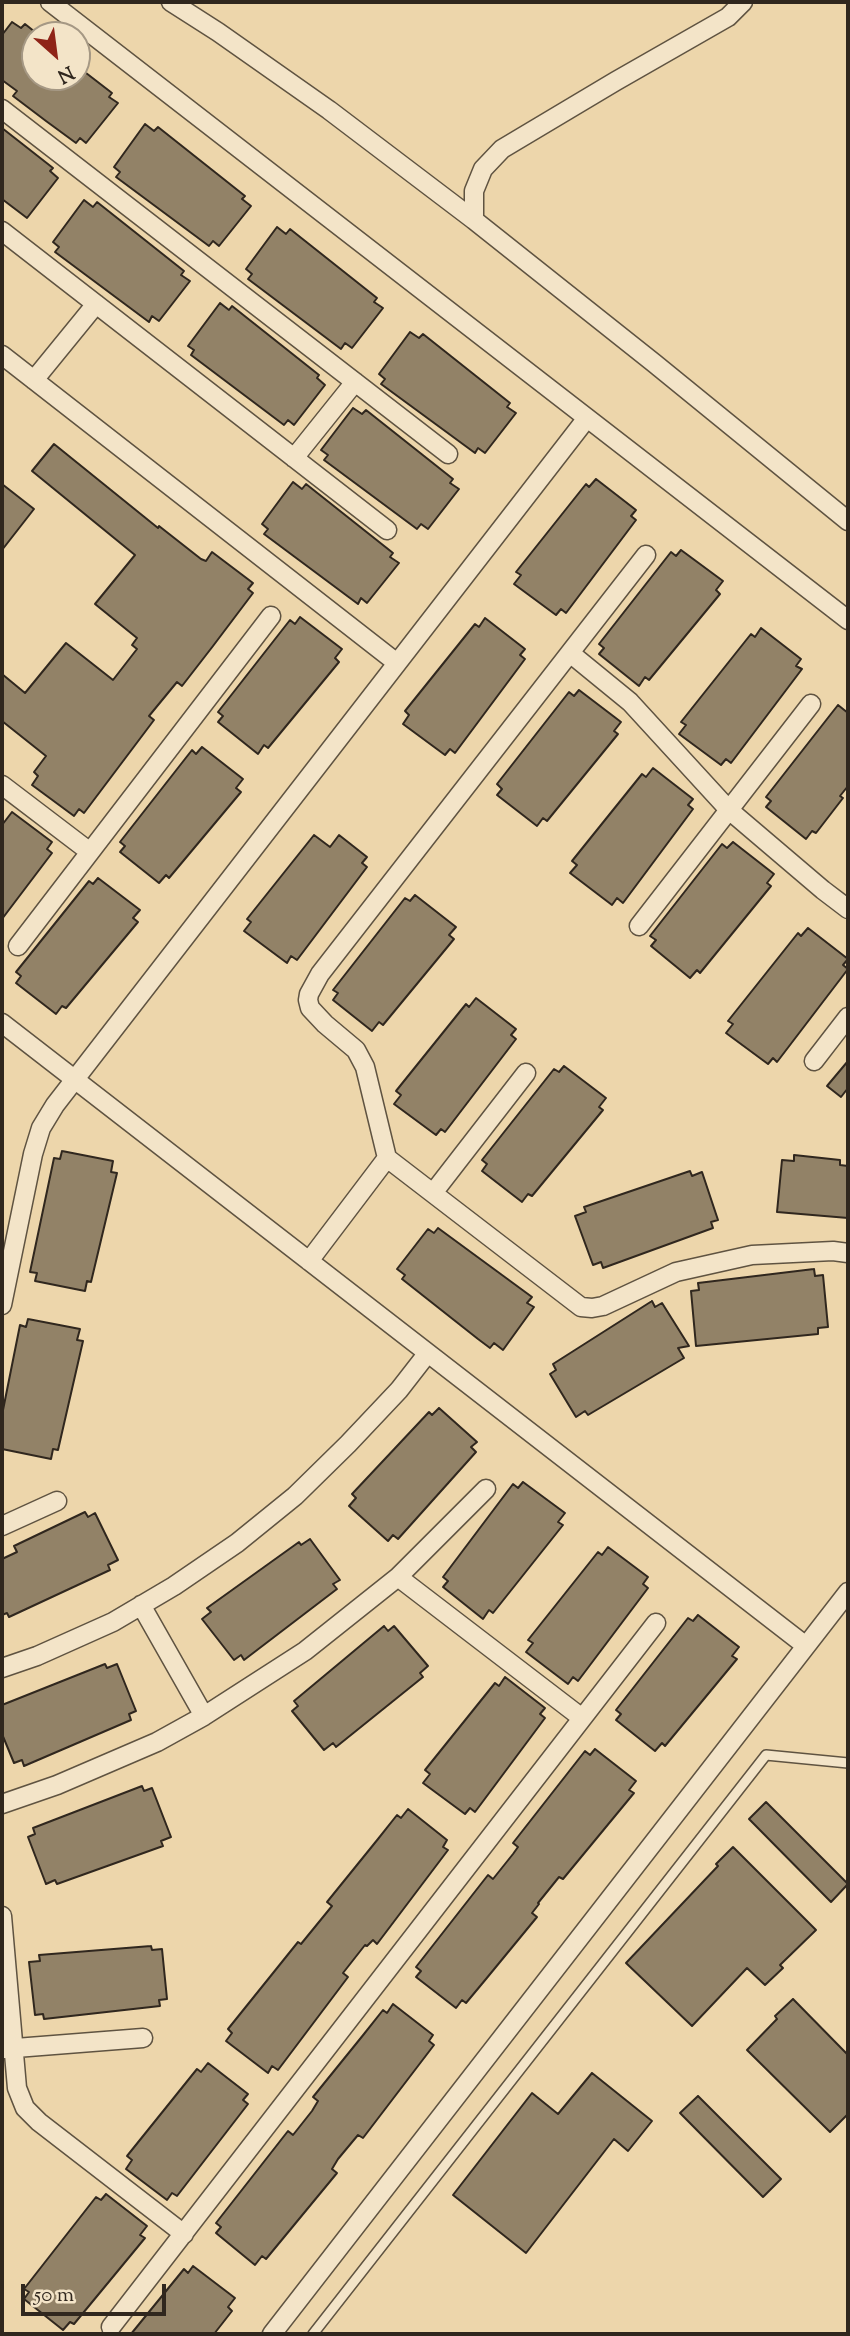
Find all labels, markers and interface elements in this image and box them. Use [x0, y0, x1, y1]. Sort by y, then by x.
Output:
north arrow [21, 21, 91, 91]
text: N [52, 58, 78, 89]
scale bar [24, 2270, 170, 2314]
text: 50 m [34, 2281, 74, 2311]

